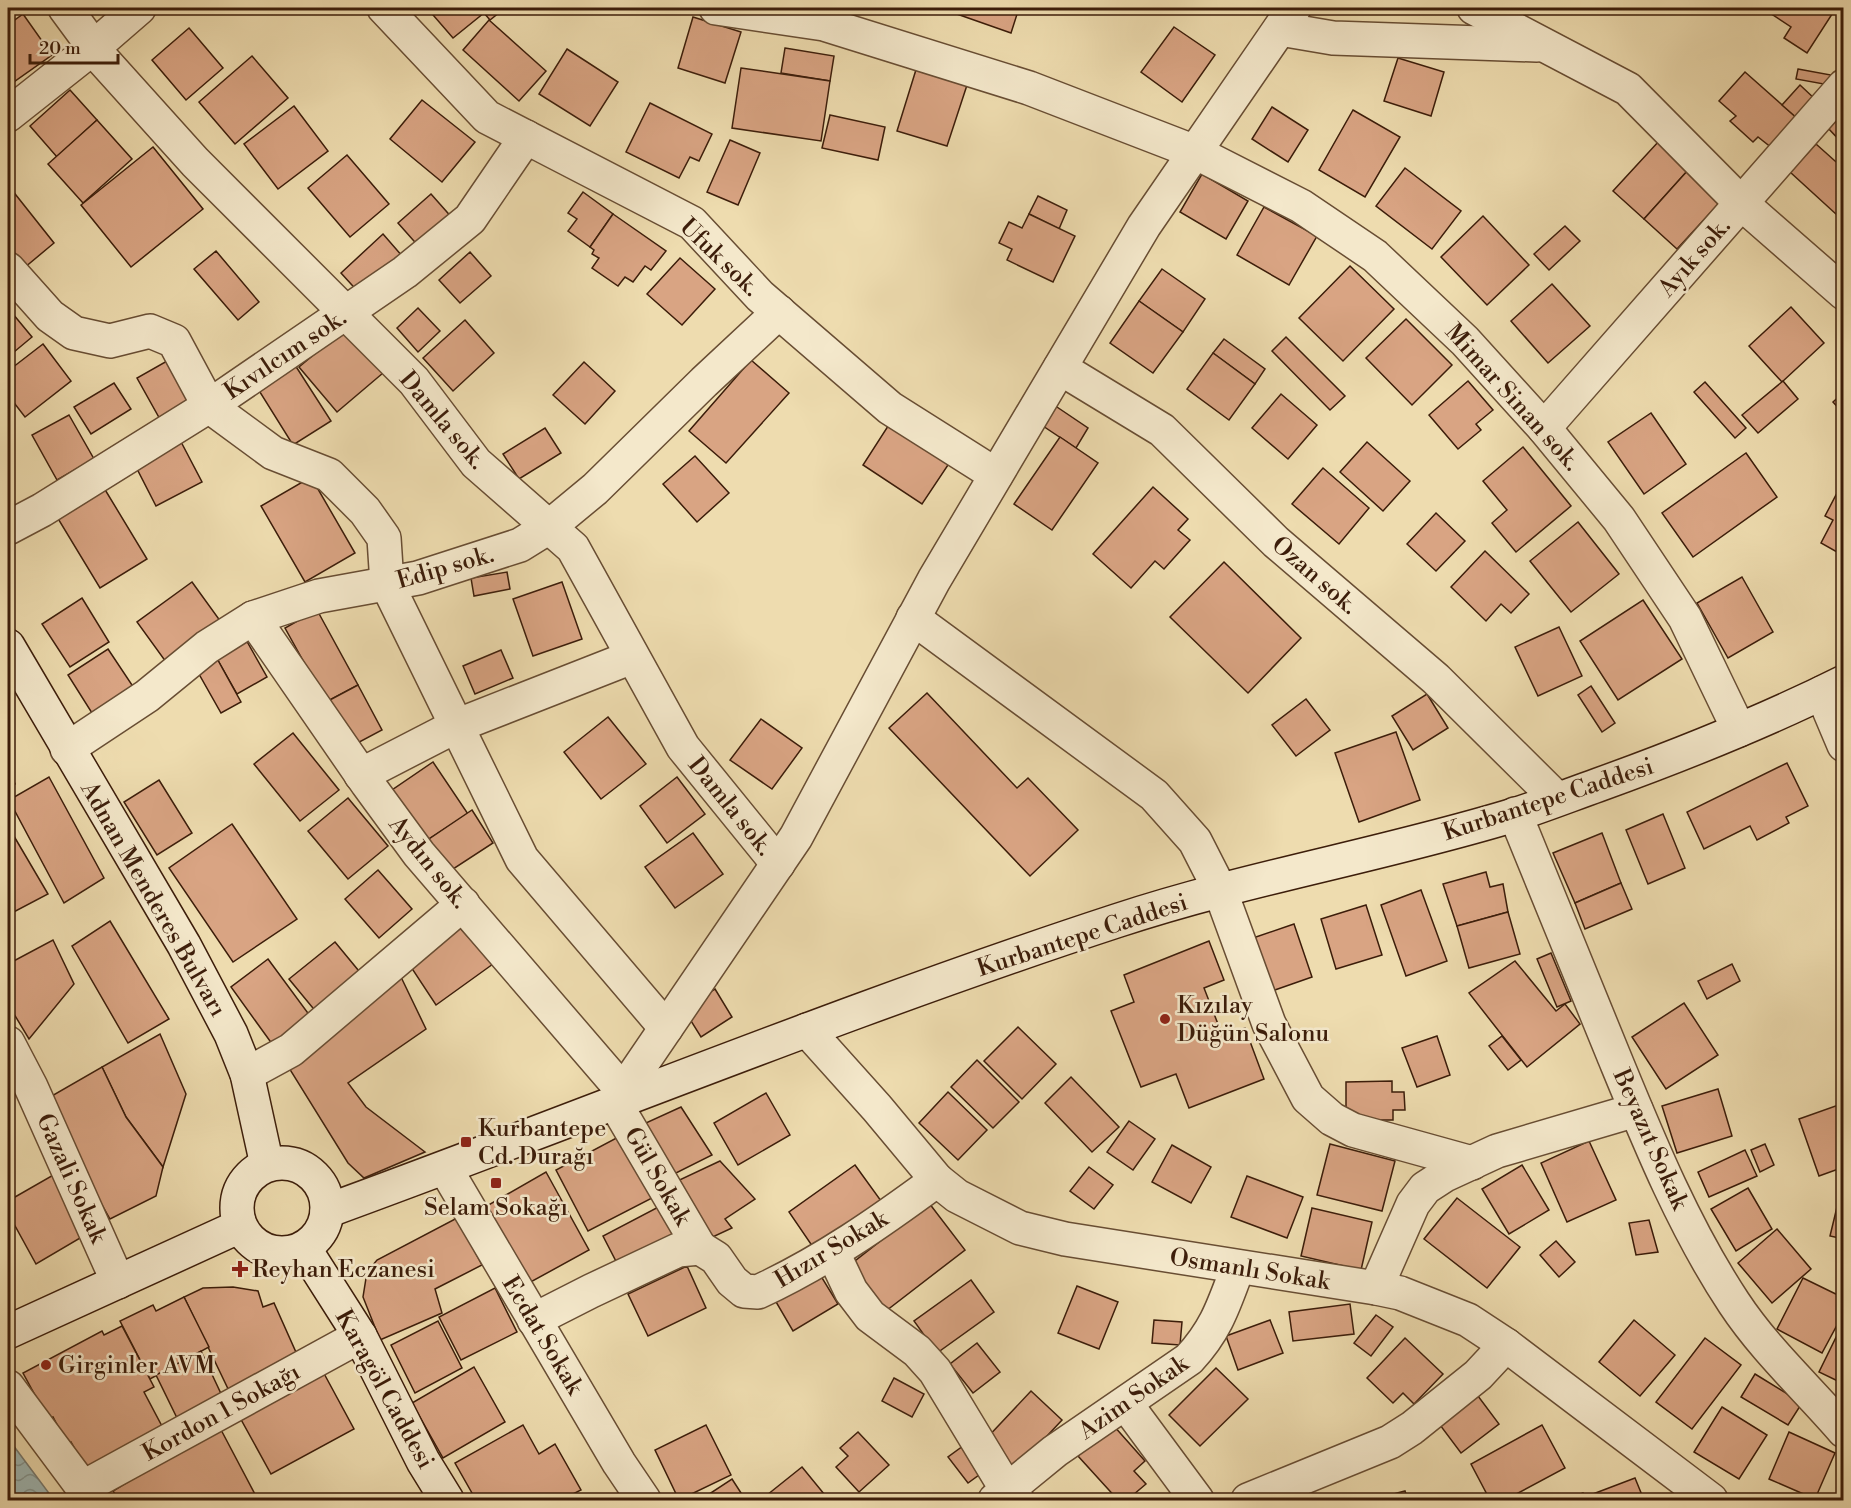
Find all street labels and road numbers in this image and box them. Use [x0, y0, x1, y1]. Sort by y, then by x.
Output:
street label: Ufuk sok. [673, 212, 766, 303]
street label: Ayık sok. [1652, 212, 1737, 304]
street label: Kıvılcım sok. [219, 303, 353, 407]
street label: Mimar Sinan sok. [1438, 318, 1586, 478]
street label: Damla sok. [392, 365, 492, 476]
street label: Ozan sok. [1265, 530, 1364, 621]
street label: Edip sok. [393, 540, 497, 596]
street label: Damla sok. [681, 751, 779, 862]
street label: Kurbantepe Caddesi [1439, 752, 1657, 848]
street label: Adnan Menderes Bulvarı [73, 776, 233, 1023]
street label: Aydın sok. [381, 810, 475, 915]
street label: Kurbantepe Caddesi [973, 888, 1191, 984]
street label: Beyazıt Sokak [1605, 1064, 1695, 1216]
street label: Gazali Sokak [29, 1109, 114, 1249]
street label: Gül Sokak [617, 1122, 698, 1232]
street label: Hızır Sokak [769, 1204, 895, 1295]
street label: Osmanlı Sokak [1168, 1243, 1334, 1298]
street label: Ecdat Sokak [495, 1271, 590, 1402]
street label: Karagöl Caddesi [328, 1305, 440, 1474]
street label: Azim Sokak [1072, 1348, 1195, 1447]
street label: Kordon 1 Sokağı [137, 1357, 306, 1469]

